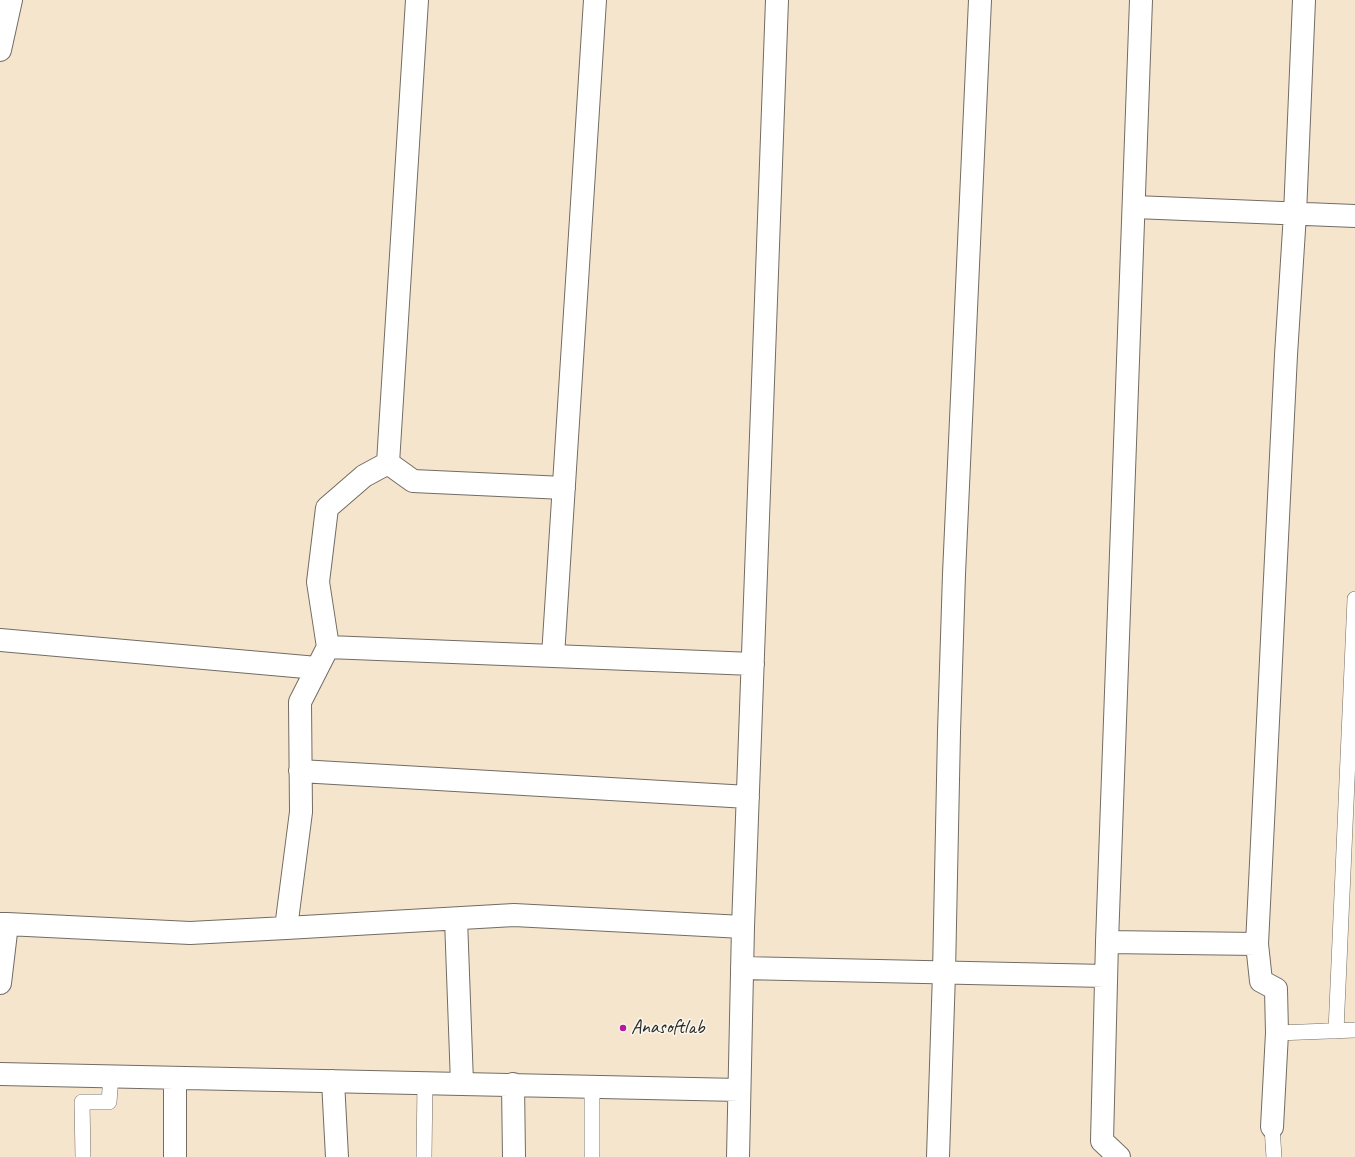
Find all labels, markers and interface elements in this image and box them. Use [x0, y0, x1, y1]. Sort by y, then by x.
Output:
place label: Anasoftlab [631, 1016, 704, 1040]
marker: Anasoftlab [618, 1023, 628, 1033]

